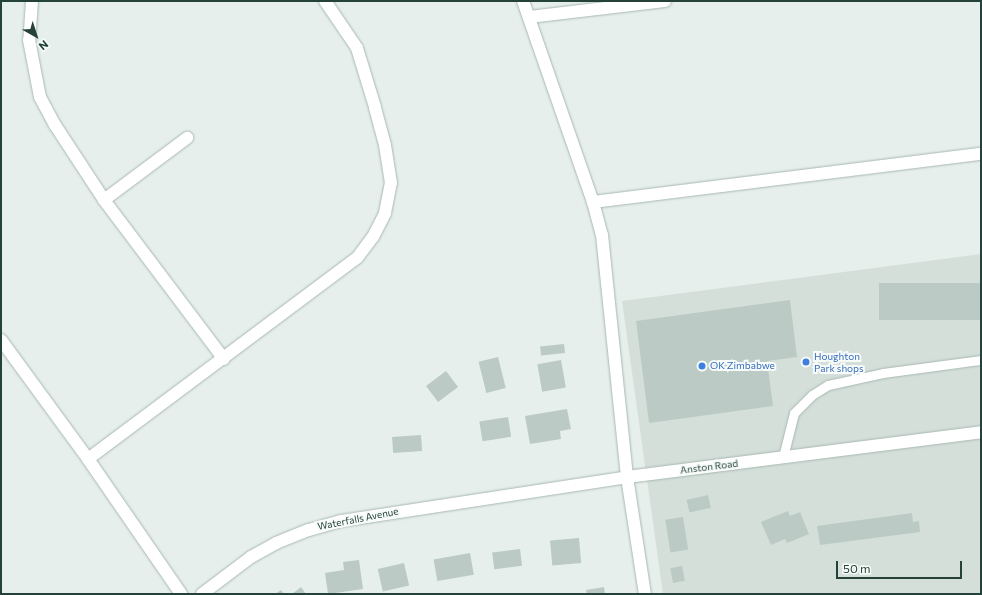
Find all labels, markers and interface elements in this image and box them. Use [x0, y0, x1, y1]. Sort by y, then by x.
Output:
north arrow [16, 16, 56, 56]
text: N [37, 38, 51, 53]
place label: Houghton Park shops [814, 350, 863, 374]
marker: Houghton Park shops [801, 357, 811, 367]
place label: OK Zimbabwe [710, 360, 775, 372]
marker: OK Zimbabwe [697, 361, 707, 371]
street label: Anston Road [679, 458, 739, 476]
street label: Waterfalls Avenue [317, 505, 399, 533]
scale bar [838, 553, 964, 579]
text: 50 m [843, 561, 871, 575]

